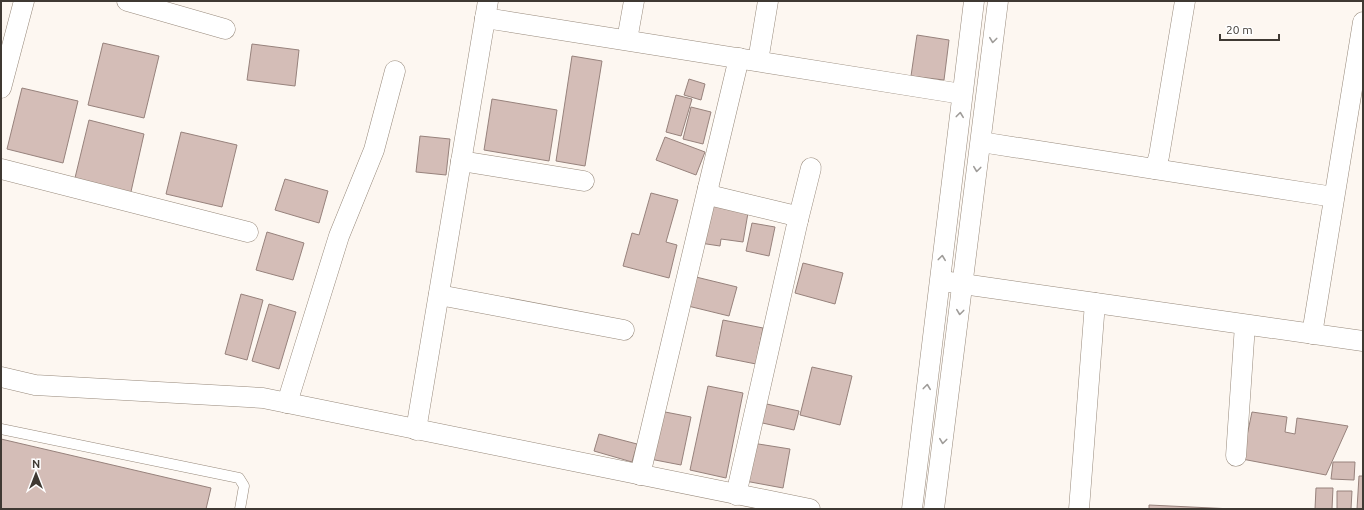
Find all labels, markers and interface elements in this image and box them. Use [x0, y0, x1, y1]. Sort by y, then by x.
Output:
scale bar [1220, 16, 1279, 42]
text: 20 m [1226, 23, 1253, 36]
one-way arrow [989, 37, 998, 43]
one-way arrow [955, 112, 964, 118]
one-way arrow [973, 166, 982, 172]
one-way arrow [938, 255, 947, 261]
one-way arrow [956, 309, 965, 315]
one-way arrow [922, 384, 931, 390]
one-way arrow [939, 438, 948, 444]
north arrow [16, 454, 56, 494]
text: N [32, 458, 40, 470]

